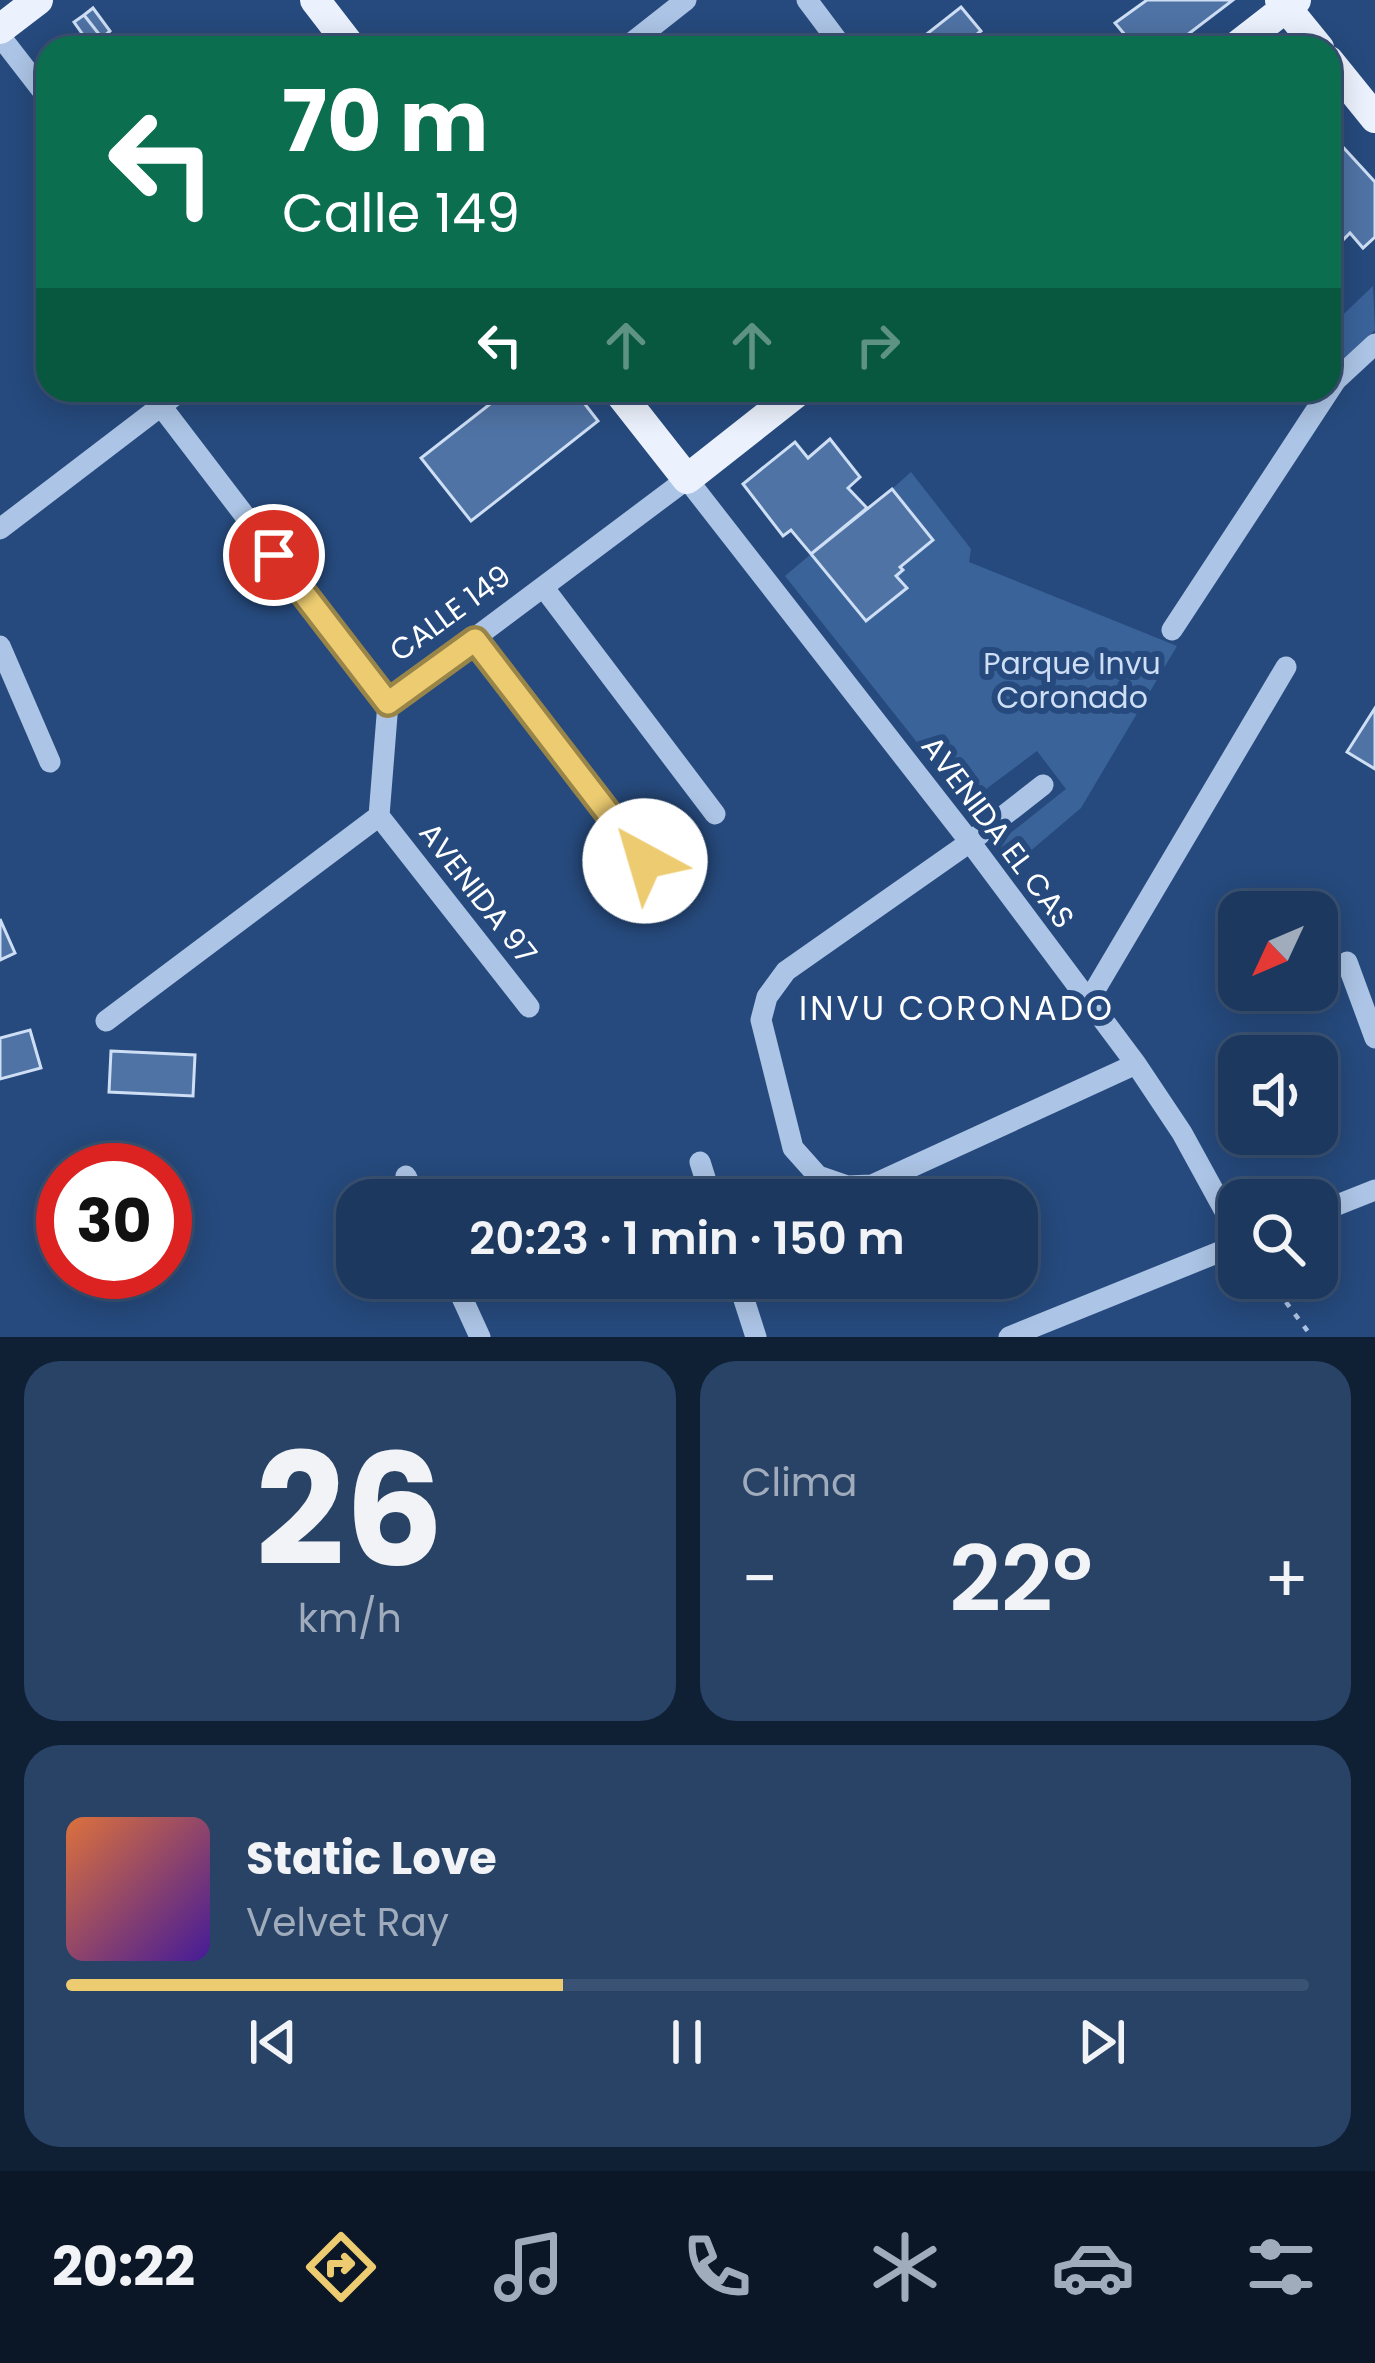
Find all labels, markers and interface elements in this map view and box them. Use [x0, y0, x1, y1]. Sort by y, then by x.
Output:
text: 70 m [282, 63, 488, 180]
icon: left [84, 84, 240, 240]
text: Calle 149 [282, 175, 520, 251]
icon: left [467, 312, 533, 378]
icon: ahead [593, 312, 659, 378]
icon: ahead [719, 312, 785, 378]
icon: right [845, 312, 911, 378]
pin [223, 504, 325, 606]
icon: arrive [241, 522, 307, 588]
street label: CALLE 149 [381, 554, 519, 672]
park label: Parque Invu Coronado [983, 642, 1161, 719]
street label: AVENIDA EL CAS [911, 727, 1085, 937]
position arrow [582, 798, 708, 924]
street label: AVENIDA 97 [409, 813, 547, 973]
north arrow [1218, 891, 1338, 1011]
map controls [1218, 891, 1338, 1299]
district label: INVU CORONADO [799, 985, 1115, 1032]
button: sound [1218, 1035, 1338, 1155]
speed limit sign: 30 [36, 1143, 192, 1299]
button: search [1218, 1179, 1338, 1299]
text: 20:23 · 1 min · 150 m [469, 1207, 905, 1270]
text: 26 [256, 1401, 444, 1620]
text: Clima [742, 1455, 857, 1510]
text: 22° [949, 1516, 1093, 1643]
text: − [742, 1533, 778, 1625]
text: + [1264, 1533, 1309, 1625]
text: km/h [298, 1591, 402, 1646]
text: Static Love [246, 1827, 497, 1890]
text: Velvet Ray [246, 1895, 449, 1950]
icon: previous [240, 2009, 306, 2075]
icon: pause [654, 2009, 720, 2075]
icon: next [1069, 2009, 1135, 2075]
icon: directions [299, 2225, 383, 2309]
icon: music [487, 2225, 571, 2309]
icon: phone [675, 2225, 759, 2309]
icon: climate [863, 2225, 947, 2309]
icon: car [1051, 2225, 1135, 2309]
icon: filters [1239, 2225, 1323, 2309]
text: 20:22 [52, 2229, 195, 2305]

